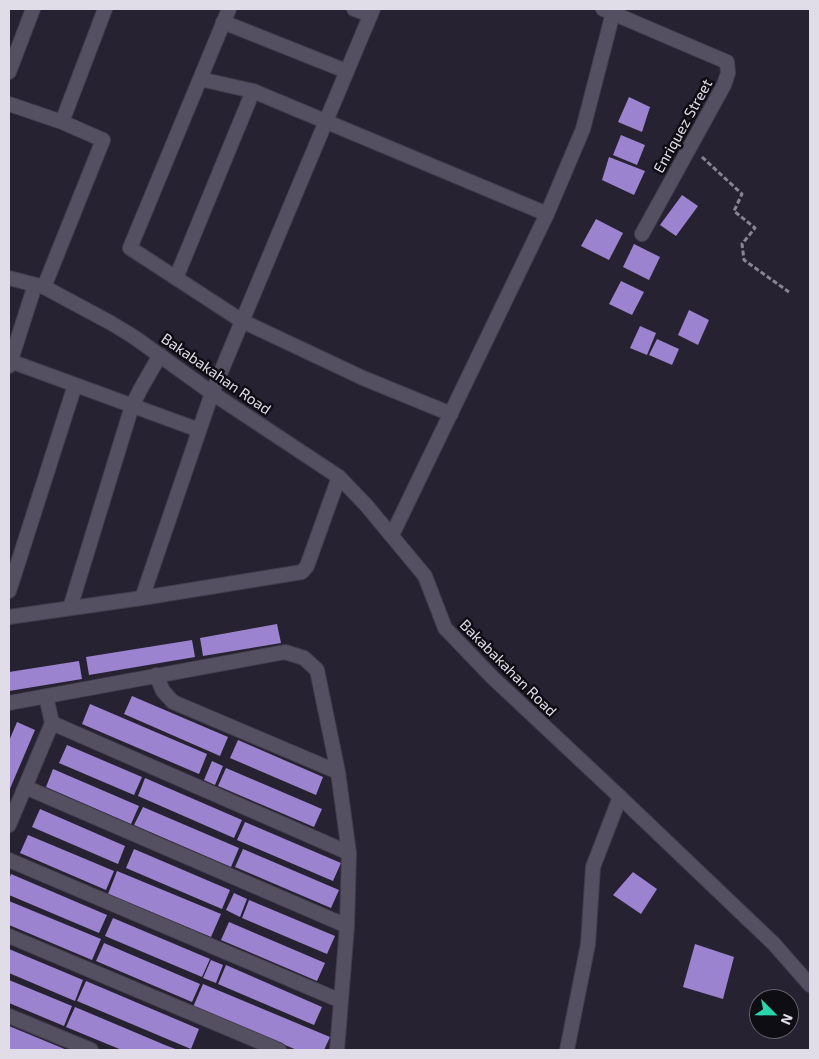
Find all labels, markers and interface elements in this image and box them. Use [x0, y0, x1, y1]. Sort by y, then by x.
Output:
street label: Enriquez Street [650, 76, 716, 176]
street label: Bakabakahan Road [158, 329, 274, 419]
street label: Bakabakahan Road [456, 616, 560, 720]
north arrow [749, 989, 799, 1039]
text: N [778, 1012, 797, 1028]

